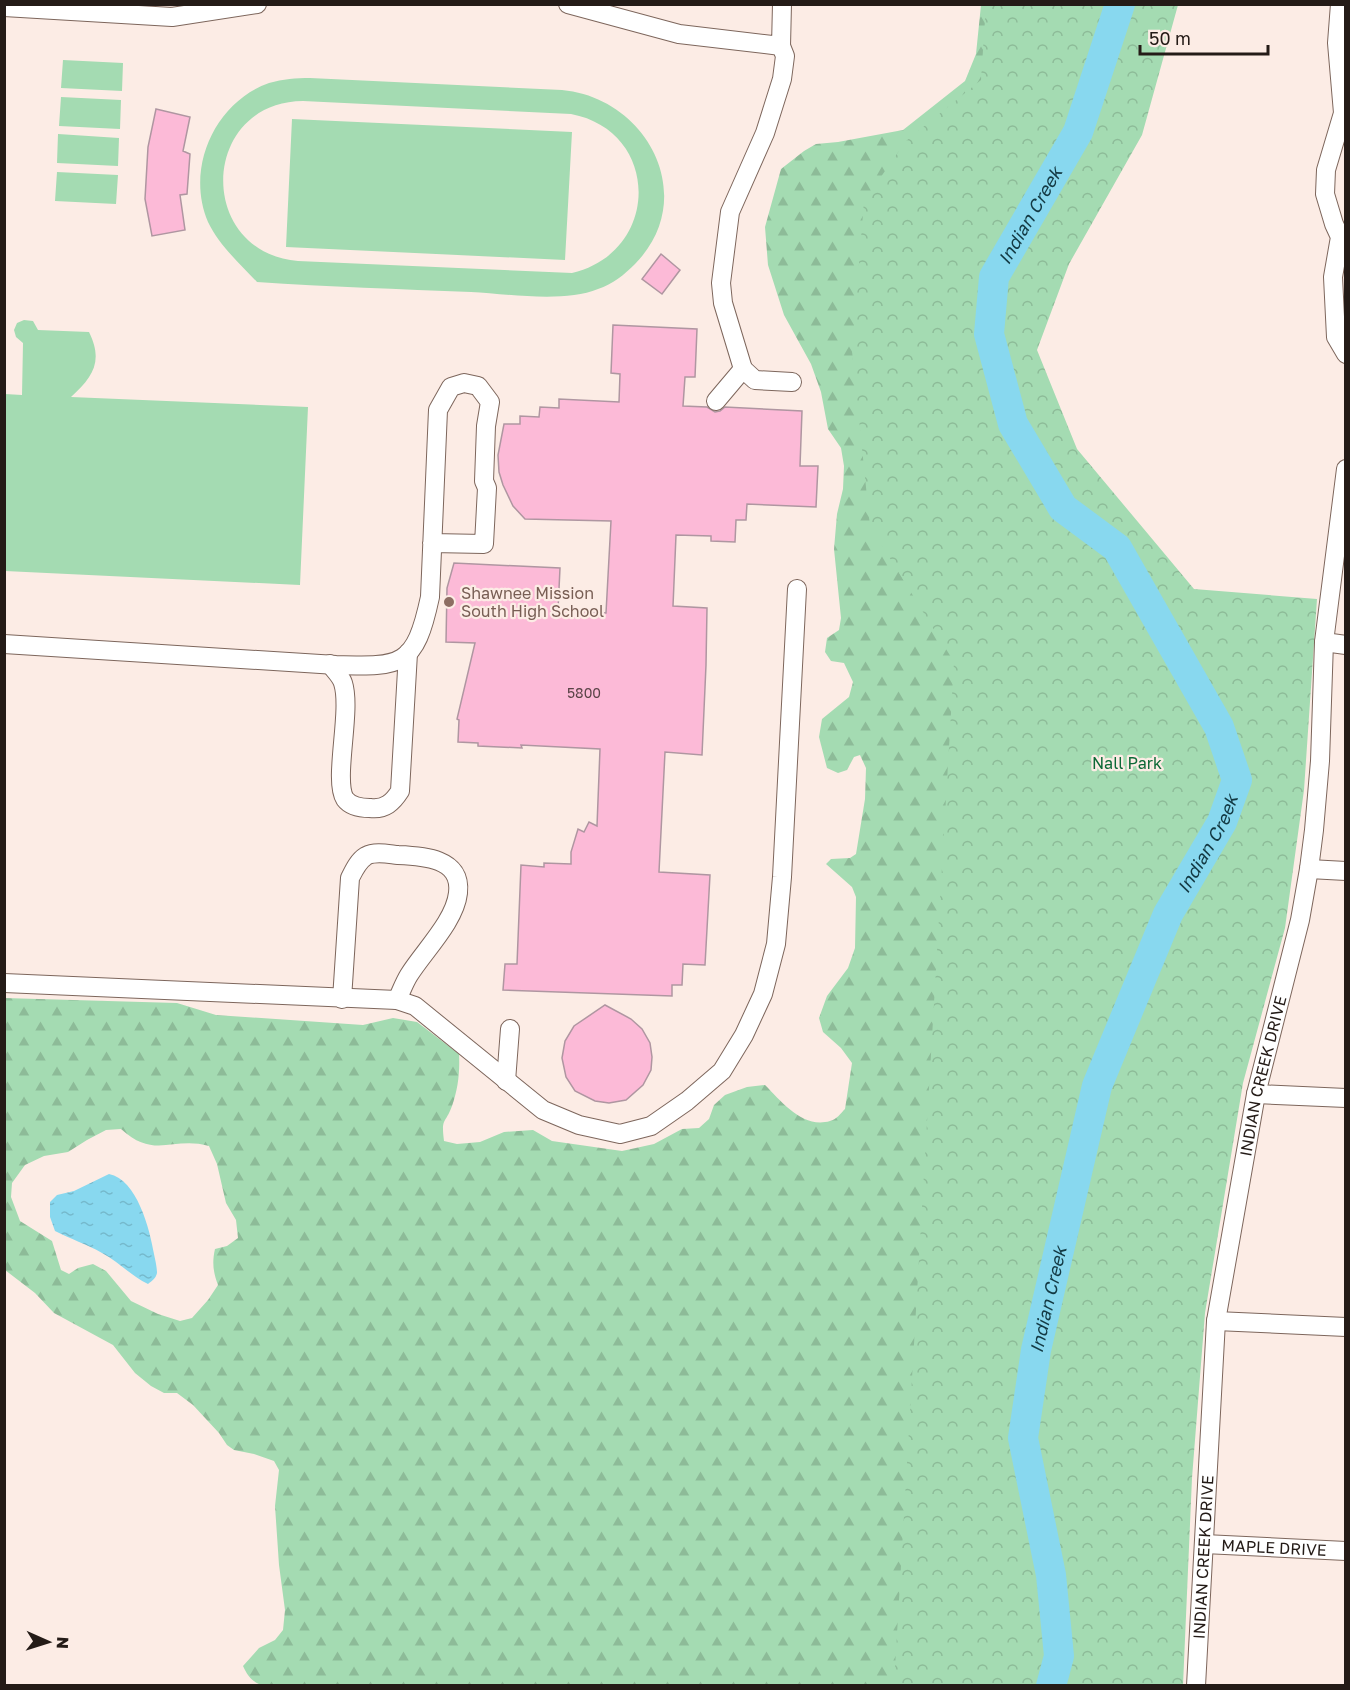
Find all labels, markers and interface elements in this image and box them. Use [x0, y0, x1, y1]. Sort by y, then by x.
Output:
scale bar [1140, 18, 1268, 56]
text: 50 m [1149, 27, 1191, 49]
water label: Indian Creek [993, 161, 1067, 268]
place label: Shawnee Mission South High School [461, 583, 604, 621]
marker: Shawnee Mission South High School [442, 595, 456, 609]
house number: 5800 [567, 684, 601, 701]
park label: Nall Park [1092, 753, 1162, 773]
water label: Indian Creek [1172, 790, 1243, 897]
street label: INDIAN CREEK DRIVE [1235, 993, 1290, 1158]
water label: Indian Creek [1025, 1242, 1071, 1355]
street label: INDIAN CREEK DRIVE [1189, 1475, 1218, 1640]
street label: MAPLE DRIVE [1221, 1535, 1327, 1560]
north arrow [18, 1612, 78, 1672]
text: N [53, 1636, 73, 1649]

